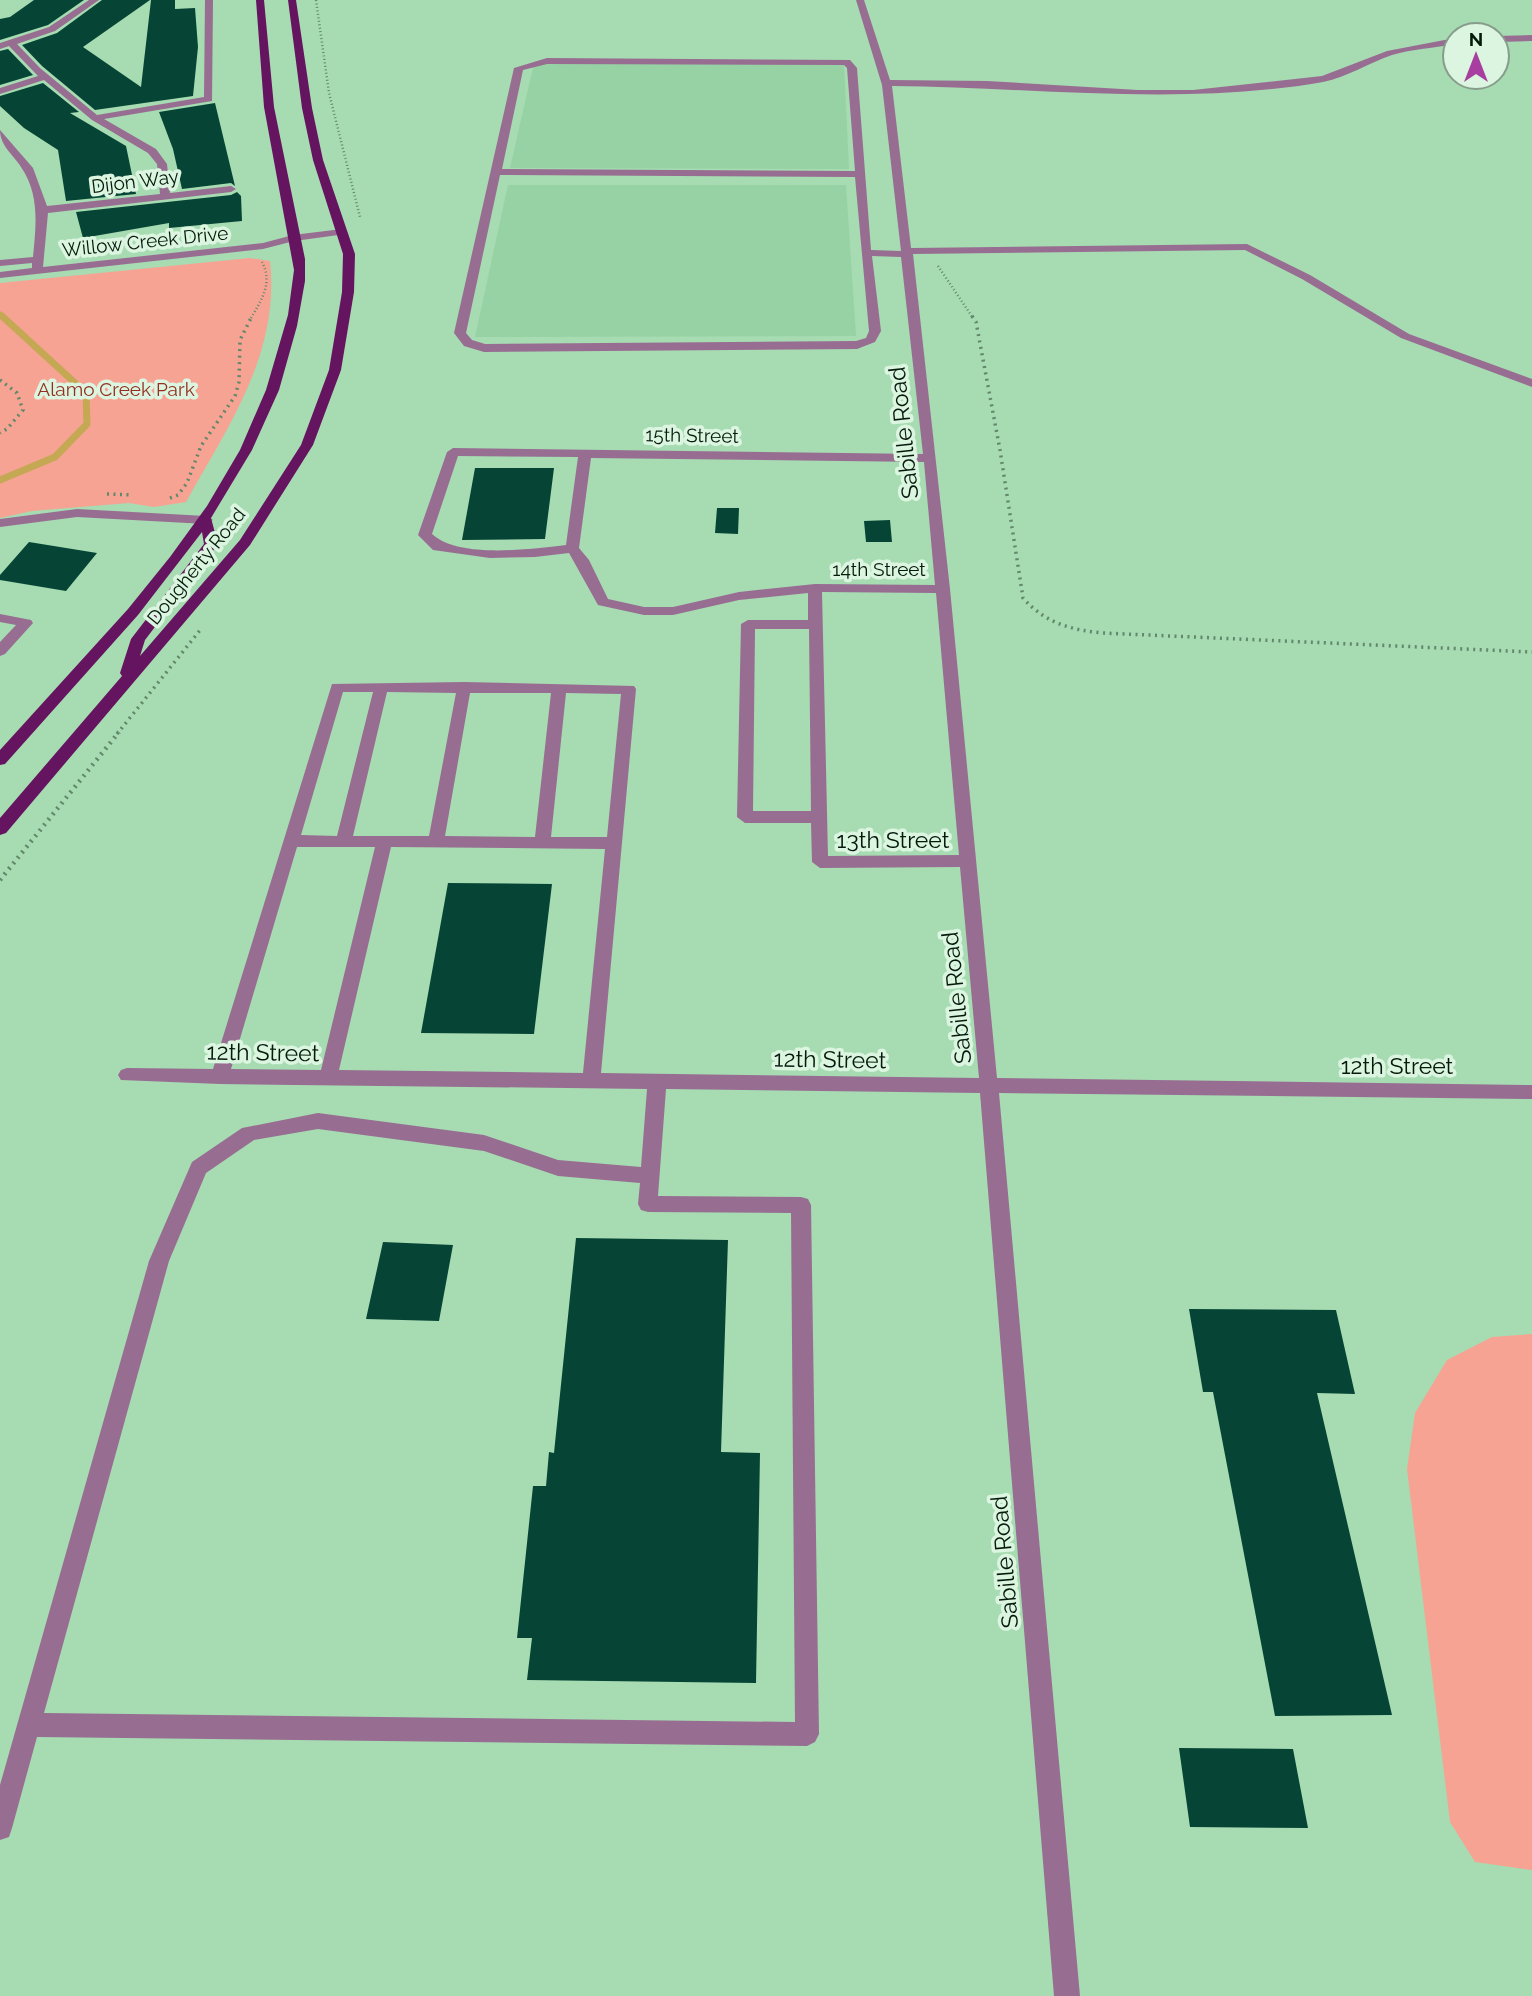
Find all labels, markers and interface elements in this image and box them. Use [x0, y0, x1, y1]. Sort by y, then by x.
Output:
north arrow [1441, 21, 1511, 91]
text: N [1469, 28, 1483, 50]
street label: Dijon Way [90, 165, 180, 197]
street label: Willow Creek Drive [61, 221, 229, 261]
street label: Sabille Road [883, 366, 923, 500]
park label: Alamo Creek Park [37, 378, 195, 400]
street label: 15th Street [645, 423, 740, 447]
street label: Dougherty Road [142, 503, 250, 629]
street label: 14th Street [832, 558, 926, 580]
street label: 13th Street [837, 826, 950, 853]
street label: Sabille Road [936, 931, 976, 1065]
street label: 12th Street [206, 1038, 320, 1066]
street label: 12th Street [773, 1045, 887, 1073]
street label: 12th Street [1341, 1052, 1454, 1079]
street label: Sabille Road [985, 1495, 1023, 1629]

